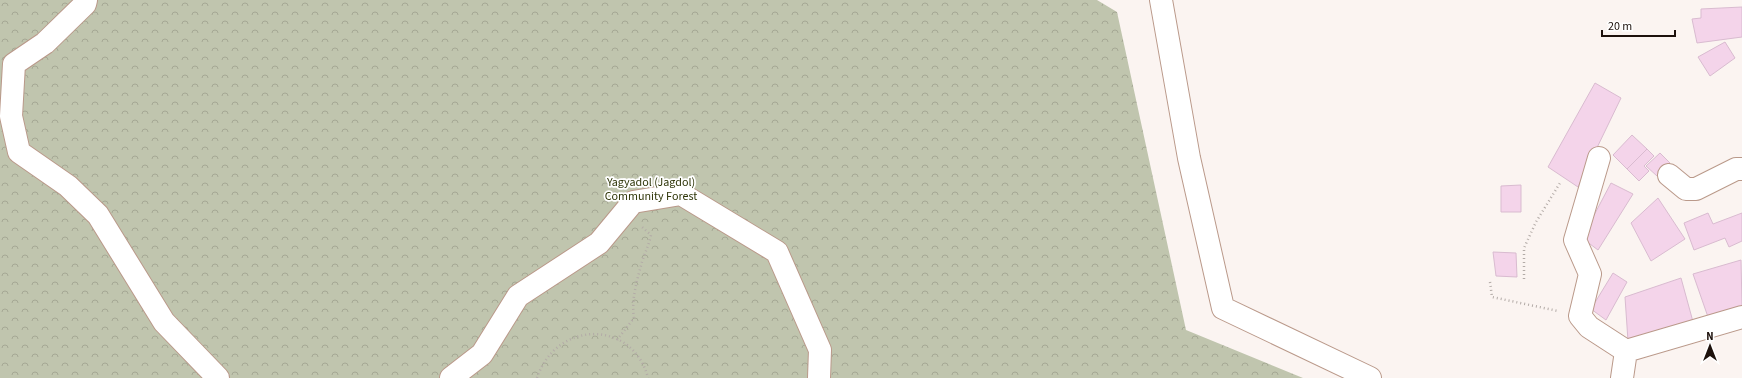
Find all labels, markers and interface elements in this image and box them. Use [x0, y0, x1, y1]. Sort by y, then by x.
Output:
scale bar [1602, 12, 1675, 38]
text: 20 m [1608, 18, 1632, 35]
park label: Yagyadol (Jagdol) Community Forest [605, 174, 697, 205]
north arrow [1690, 326, 1730, 366]
text: N [1706, 329, 1714, 344]

